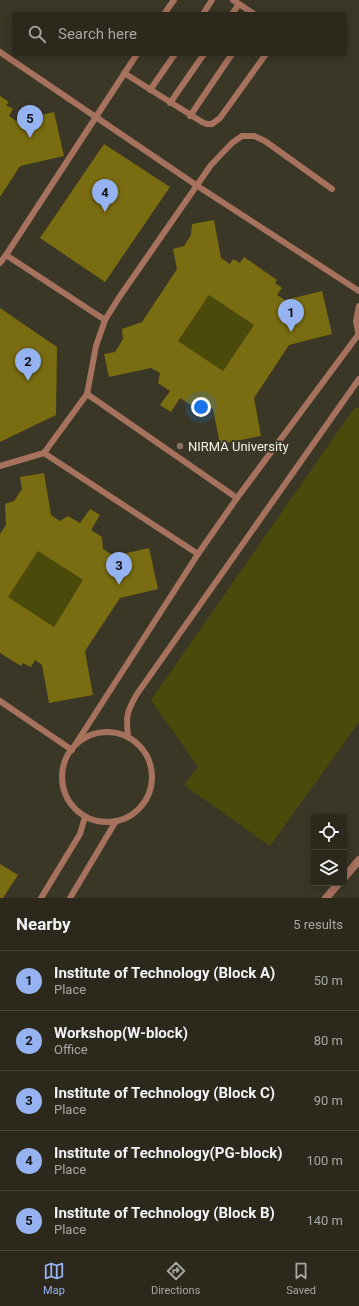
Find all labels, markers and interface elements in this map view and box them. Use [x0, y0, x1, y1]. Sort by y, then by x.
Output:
search box [12, 12, 347, 56]
icon: search [26, 23, 48, 45]
text: Search here [58, 25, 137, 43]
pin: 5 [17, 105, 43, 138]
pin: 4 [92, 179, 118, 212]
pin: 1 [278, 299, 304, 332]
pin: 2 [15, 348, 41, 381]
your location [191, 397, 211, 417]
place label: NIRMA University [188, 439, 289, 454]
marker: NIRMA University [175, 441, 185, 451]
pin: 3 [106, 552, 132, 585]
map controls [311, 814, 347, 886]
button: locate [311, 814, 347, 850]
button: layers [311, 850, 347, 886]
text: Nearby [16, 914, 71, 934]
text: 5 results [293, 917, 343, 932]
text: Institute of Technology (Block A) [54, 964, 275, 982]
text: 1 [25, 973, 33, 988]
text: 50 m [314, 973, 343, 988]
text: Place [54, 982, 86, 997]
text: Workshop(W-block) [54, 1024, 188, 1042]
text: 2 [25, 1033, 33, 1048]
text: 80 m [314, 1033, 343, 1048]
text: Office [54, 1042, 88, 1057]
text: Institute of Technology (Block C) [54, 1084, 275, 1102]
text: 3 [25, 1093, 33, 1108]
text: 90 m [314, 1093, 343, 1108]
text: Place [54, 1102, 86, 1117]
text: Institute of Technology(PG-block) [54, 1144, 282, 1162]
text: 4 [25, 1153, 33, 1168]
text: 100 m [306, 1153, 343, 1168]
text: Place [54, 1162, 86, 1177]
text: Institute of Technology (Block B) [54, 1204, 275, 1222]
text: 5 [25, 1213, 33, 1228]
text: 140 m [306, 1213, 343, 1228]
text: Place [54, 1222, 86, 1237]
tab: Map [43, 1260, 65, 1297]
tab: Directions [151, 1260, 200, 1297]
tab: Saved [286, 1260, 316, 1297]

